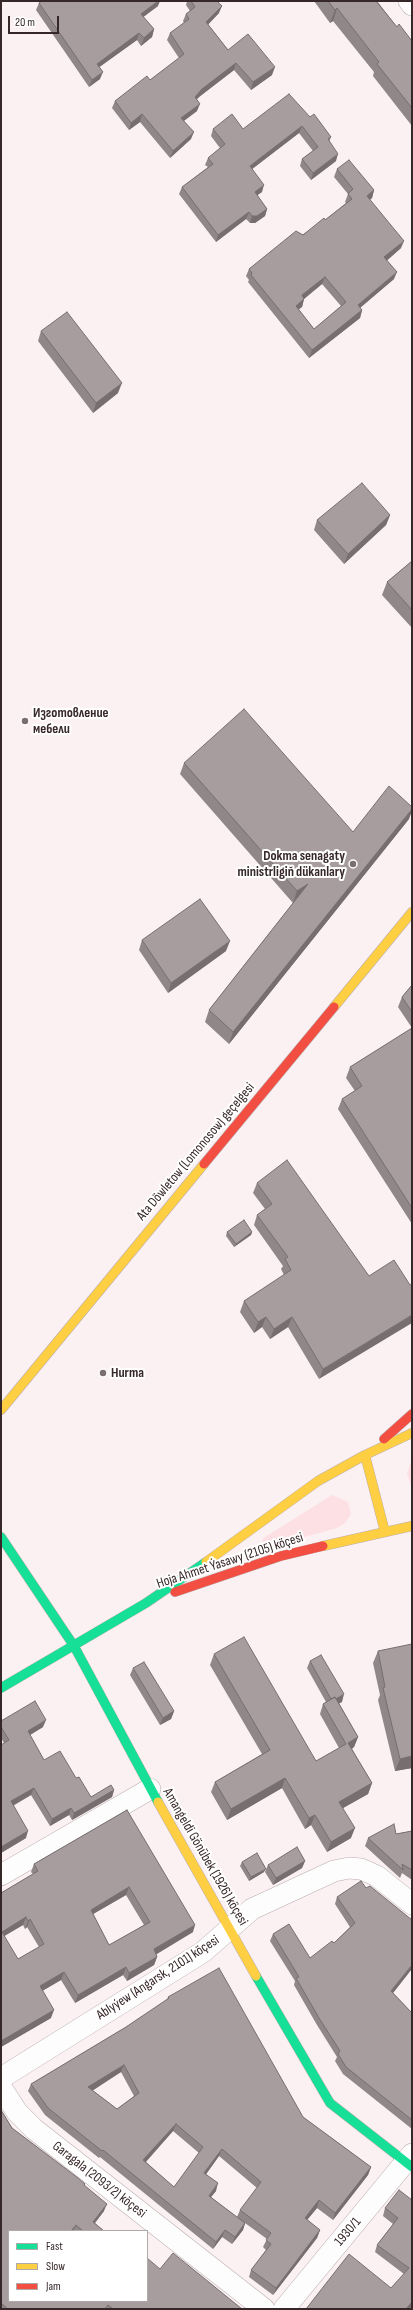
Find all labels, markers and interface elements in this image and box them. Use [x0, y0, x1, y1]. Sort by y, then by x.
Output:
scale bar [10, 8, 61, 34]
text: 20 m [15, 15, 35, 30]
place label: Изготовление мебели [33, 705, 109, 738]
marker: Изготовление мебели [20, 716, 30, 726]
place label: Dokma senagaty ministrligiň dükanlary [238, 848, 345, 880]
marker: Dokma senagaty ministrligiň dükanlary [348, 859, 358, 869]
street label: Ata Döwletow (Lomonosow) geçelgesi [133, 1080, 259, 1224]
place label: Hurma [111, 1365, 144, 1381]
marker: Hurma [98, 1368, 108, 1378]
street label: Hoja Ahmet Ýasawy (2105) köçesi [155, 1529, 305, 1593]
street label: Amangeldi Gönübek (1926) köçesi [159, 1785, 251, 1929]
street label: Ablyýew (Angarsk, 2101) köçesi [93, 1932, 223, 2024]
street label: Garagala (2093/2) köçesi [49, 2138, 149, 2222]
street label: 1930/1 [331, 2214, 365, 2250]
legend [8, 2230, 148, 2302]
text: Fast [46, 2239, 63, 2254]
text: Slow [46, 2259, 65, 2274]
text: Jam [46, 2279, 61, 2294]

